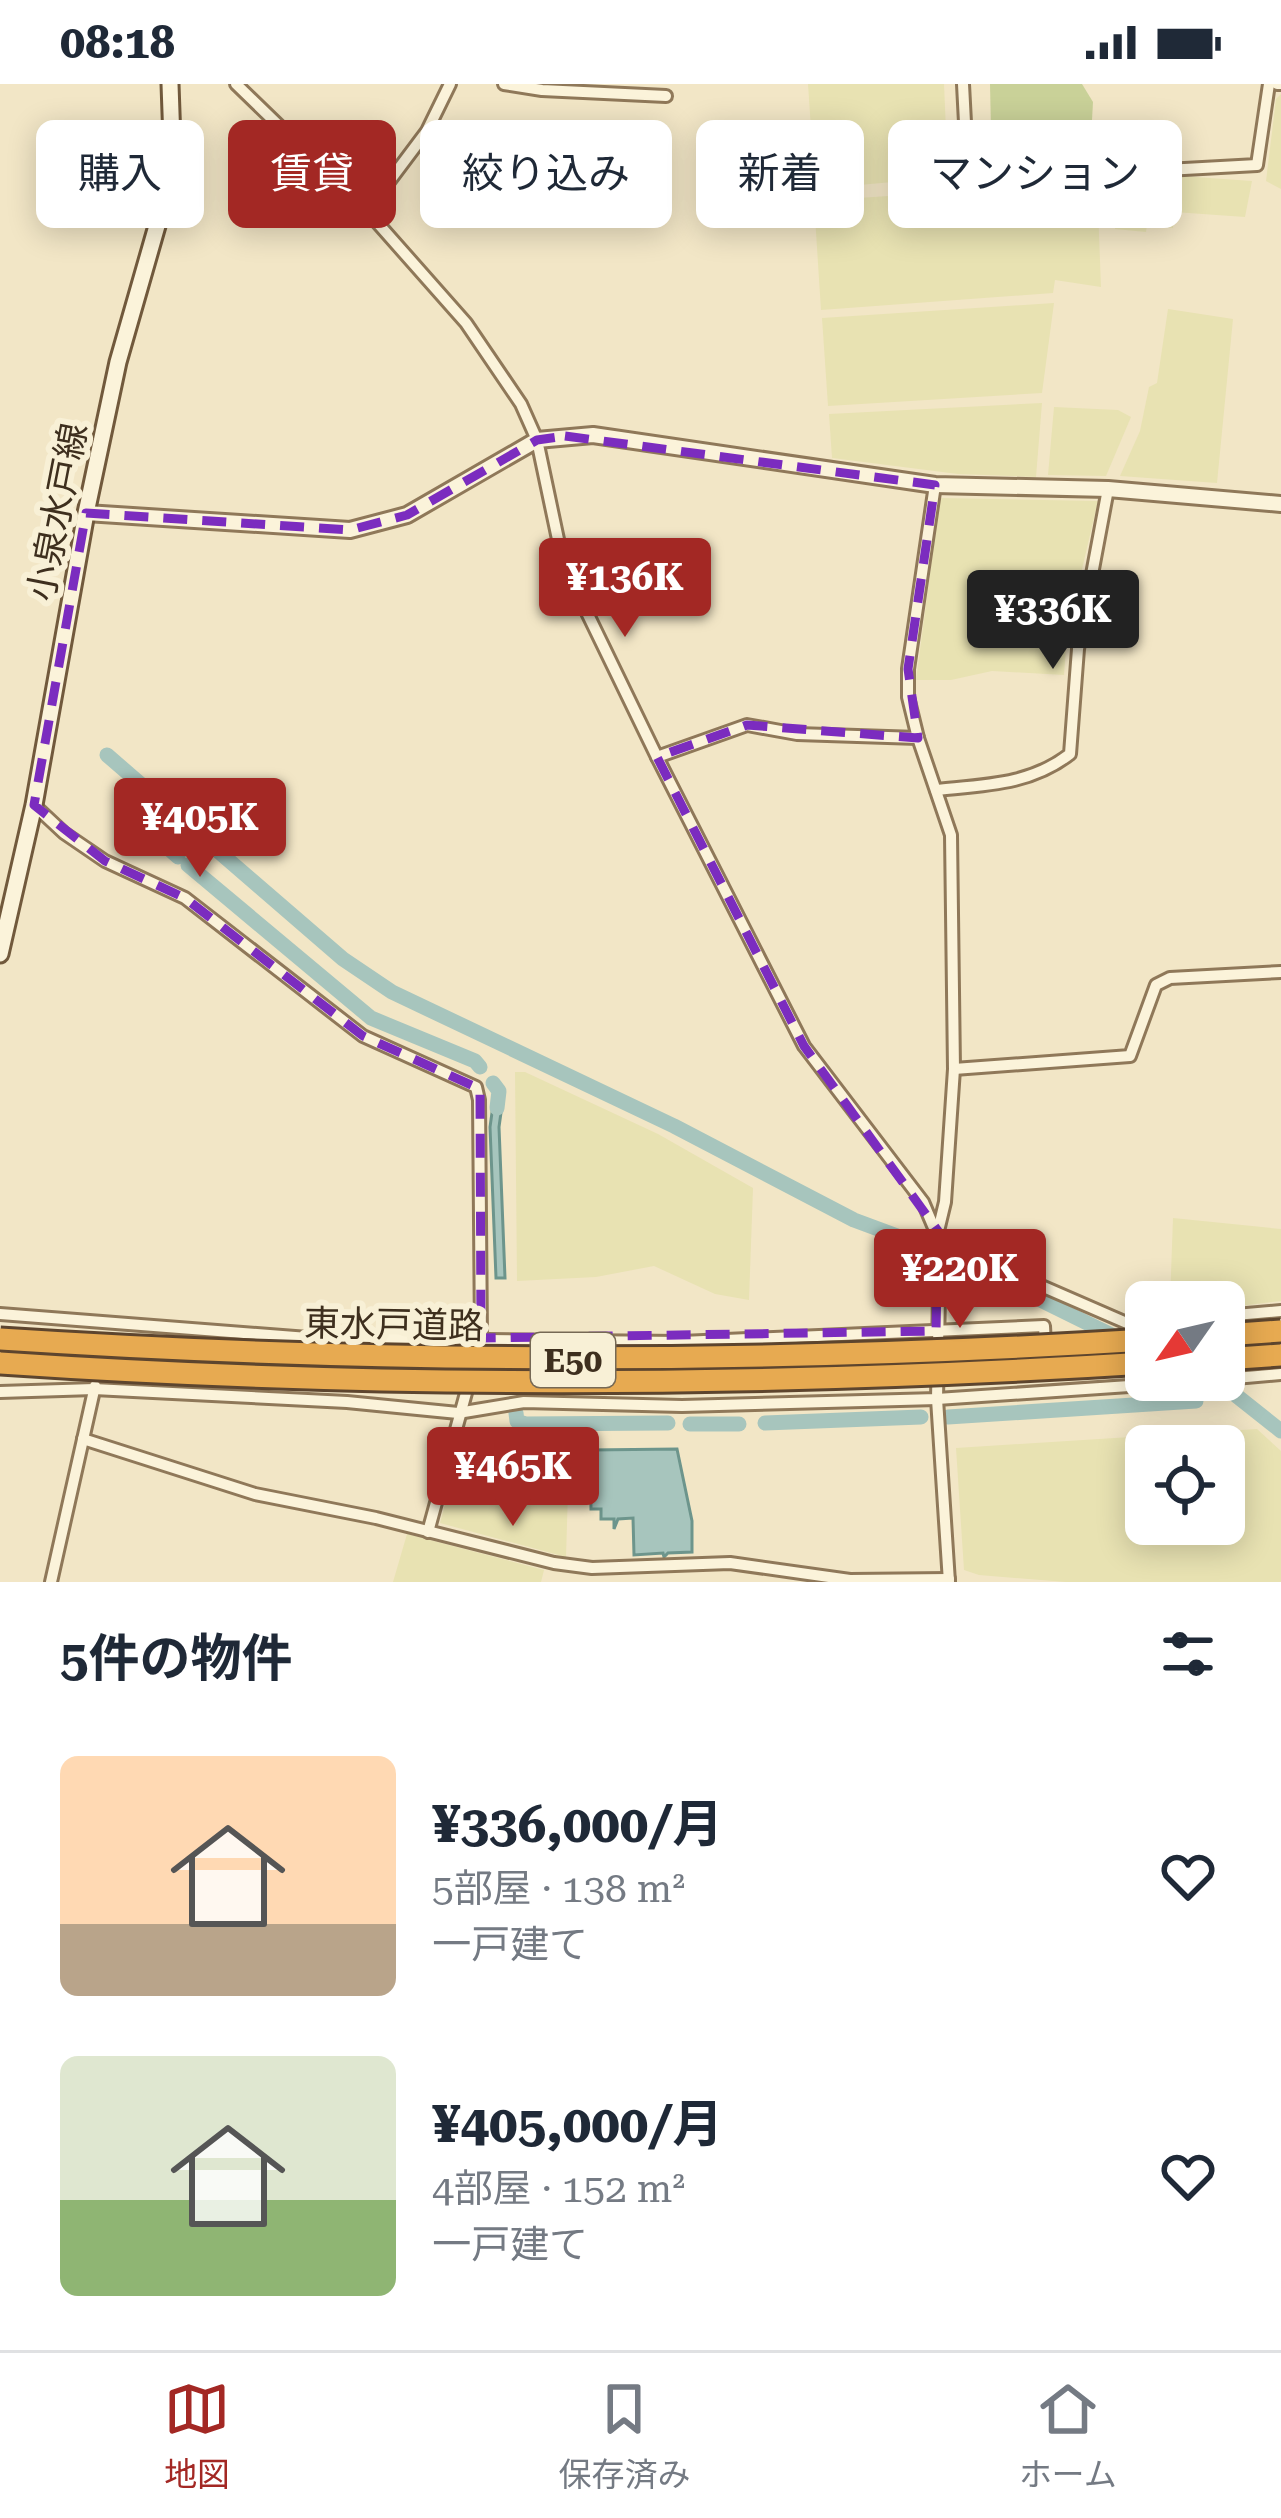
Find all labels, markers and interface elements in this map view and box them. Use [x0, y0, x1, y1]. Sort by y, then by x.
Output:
text: 08:18 [60, 16, 175, 69]
chip: 購入 [36, 120, 204, 228]
chip: 賃貸 [228, 120, 396, 228]
chip: 絞り込み [420, 120, 672, 228]
chip: 新着 [696, 120, 864, 228]
chip: マンション [888, 120, 1182, 228]
street label: 小泉水戸線 [20, 420, 96, 604]
pin: ¥136K [541, 538, 709, 640]
text: ¥136K [566, 554, 684, 600]
pin: ¥336K [969, 570, 1137, 672]
text: ¥336K [994, 586, 1112, 632]
pin: ¥405K [116, 778, 284, 880]
text: ¥405K [141, 794, 259, 840]
pin: ¥220K [876, 1229, 1044, 1331]
text: ¥220K [901, 1245, 1019, 1291]
north arrow [1125, 1281, 1245, 1401]
map controls [1125, 1281, 1245, 1545]
street label: 東水戸道路 [304, 1302, 484, 1348]
road number: E50 [531, 1333, 615, 1387]
button: locate [1125, 1425, 1245, 1545]
pin: ¥465K [429, 1427, 597, 1529]
text: ¥465K [454, 1443, 572, 1489]
icon: filters [1155, 1621, 1221, 1687]
text: 5件の物件 [60, 1629, 293, 1688]
text: ¥336,000/月 [432, 1795, 723, 1854]
icon: home [156, 1804, 300, 1948]
icon: heart [1155, 1843, 1221, 1909]
text: 5部屋 · 138 m² [432, 1866, 685, 1912]
text: 一戸建て [432, 1922, 588, 1968]
text: ¥405,000/月 [432, 2095, 723, 2154]
icon: home [156, 2104, 300, 2248]
icon: heart [1155, 2143, 1221, 2209]
text: 4部屋 · 152 m² [432, 2166, 685, 2212]
text: 一戸建て [432, 2222, 588, 2268]
tab: 地図 [164, 2376, 230, 2496]
tab: 保存済み [558, 2376, 690, 2496]
tab: ホーム [1019, 2376, 1117, 2496]

